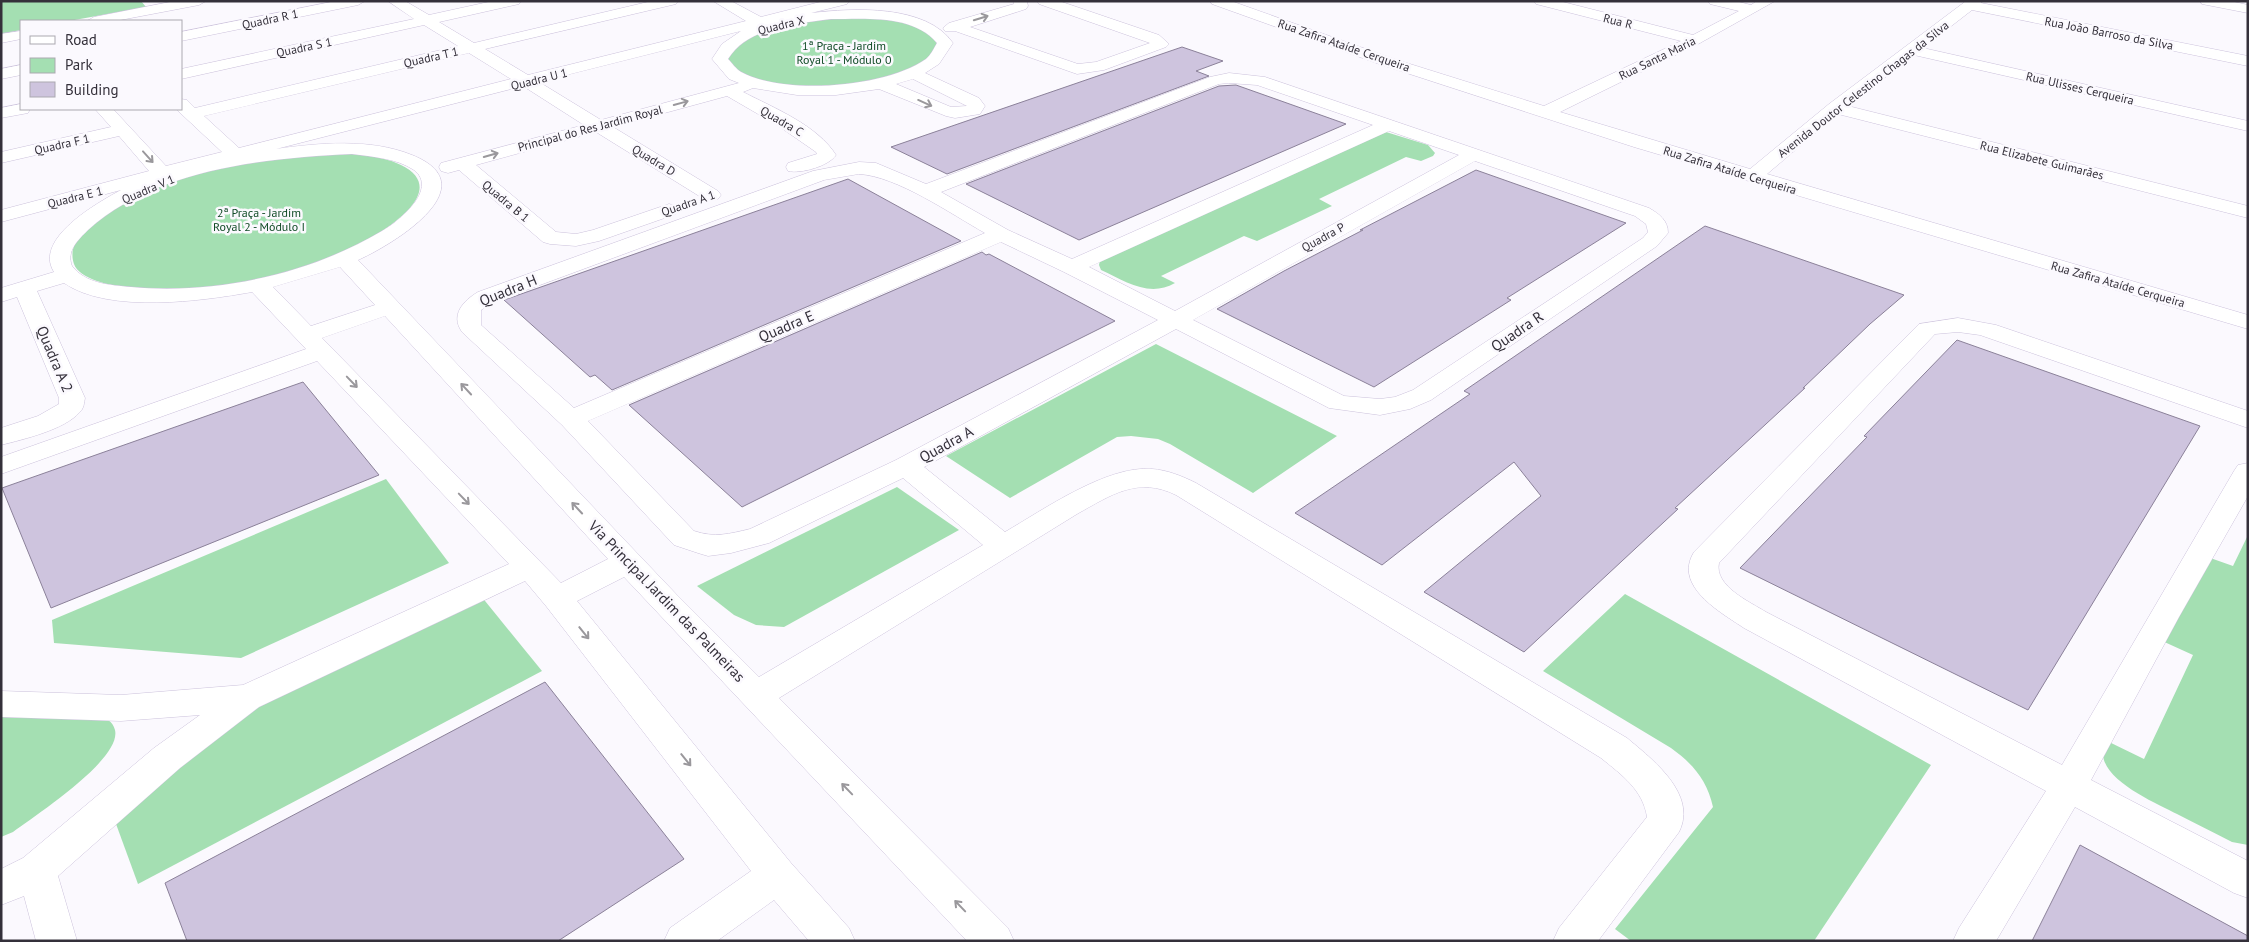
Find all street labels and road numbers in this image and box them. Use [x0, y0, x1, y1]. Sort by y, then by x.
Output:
street label: Quadra R 1 [240, 6, 300, 32]
street label: Rua R [1602, 10, 1634, 32]
street label: Quadra X [756, 12, 806, 38]
street label: Rua João Barroso da Silva [2043, 13, 2175, 53]
street label: Rua Zafira Ataíde Cerqueira [1276, 15, 1412, 75]
street label: Avenida Doutor Celestino Chagas da Silva [1774, 17, 1952, 161]
street label: Rua Santa Maria [1616, 33, 1698, 83]
street label: Quadra S 1 [275, 34, 333, 60]
street label: Quadra T 1 [402, 43, 460, 71]
street label: Quadra U 1 [509, 65, 569, 93]
street label: Rua Ulisses Cerqueira [2024, 68, 2136, 108]
street label: Principal do Res Jardim Royal [516, 101, 664, 155]
street label: Quadra C [758, 103, 806, 139]
street label: Quadra F 1 [33, 130, 91, 158]
street label: Rua Elizabete Guimarães [1979, 137, 2105, 183]
street label: Quadra D [629, 141, 679, 179]
street label: Rua Zafira Ataíde Cerqueira [1662, 143, 1799, 197]
street label: Quadra V 1 [119, 171, 177, 207]
street label: Quadra B 1 [479, 177, 533, 225]
street label: Quadra E 1 [46, 183, 104, 211]
street label: Quadra A 1 [659, 187, 717, 219]
street label: Quadra P [1299, 219, 1347, 255]
street label: Rua Zafira Ataíde Cerqueira [2049, 258, 2187, 310]
street label: Quadra H [476, 270, 540, 310]
street label: Quadra E [755, 306, 817, 346]
street label: Quadra R [1487, 306, 1547, 355]
street label: Quadra A 2 [33, 323, 77, 395]
street label: Quadra A [916, 421, 976, 467]
street label: Via Principal Jardim das Palmeiras [584, 516, 749, 686]

